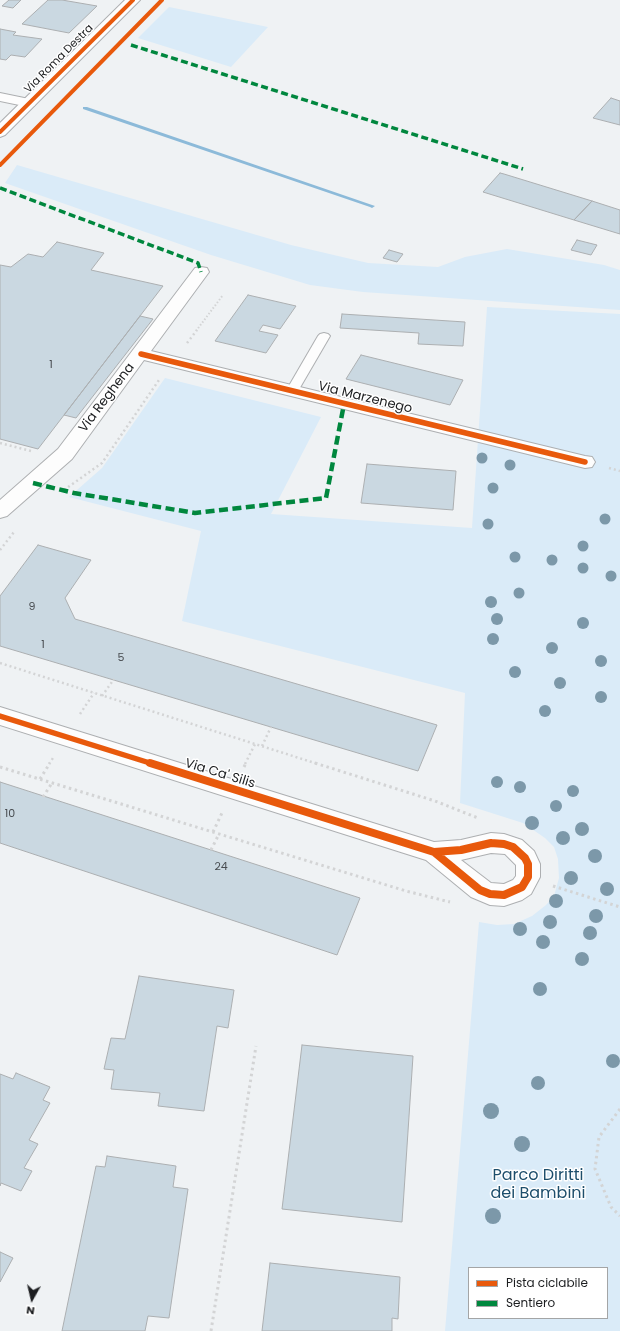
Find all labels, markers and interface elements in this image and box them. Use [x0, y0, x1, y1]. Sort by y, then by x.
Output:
street label: Via Roma Destra [22, 22, 96, 96]
house number: 1 [49, 358, 53, 372]
street label: Via Reghena [76, 360, 138, 436]
street label: Via Marzenego [316, 379, 414, 417]
house number: 9 [29, 600, 35, 614]
house number: 1 [41, 638, 45, 652]
house number: 5 [118, 651, 124, 665]
street label: Via Ca' Silis [183, 756, 257, 792]
house number: 10 [5, 807, 15, 821]
house number: 24 [214, 860, 228, 874]
park label: Parco Diritti dei Bambini [491, 1166, 585, 1204]
legend [468, 1267, 608, 1319]
text: Pista ciclabile [506, 1274, 588, 1291]
north arrow [12, 1279, 52, 1319]
text: Sentiero [506, 1294, 555, 1311]
text: N [25, 1302, 36, 1319]

